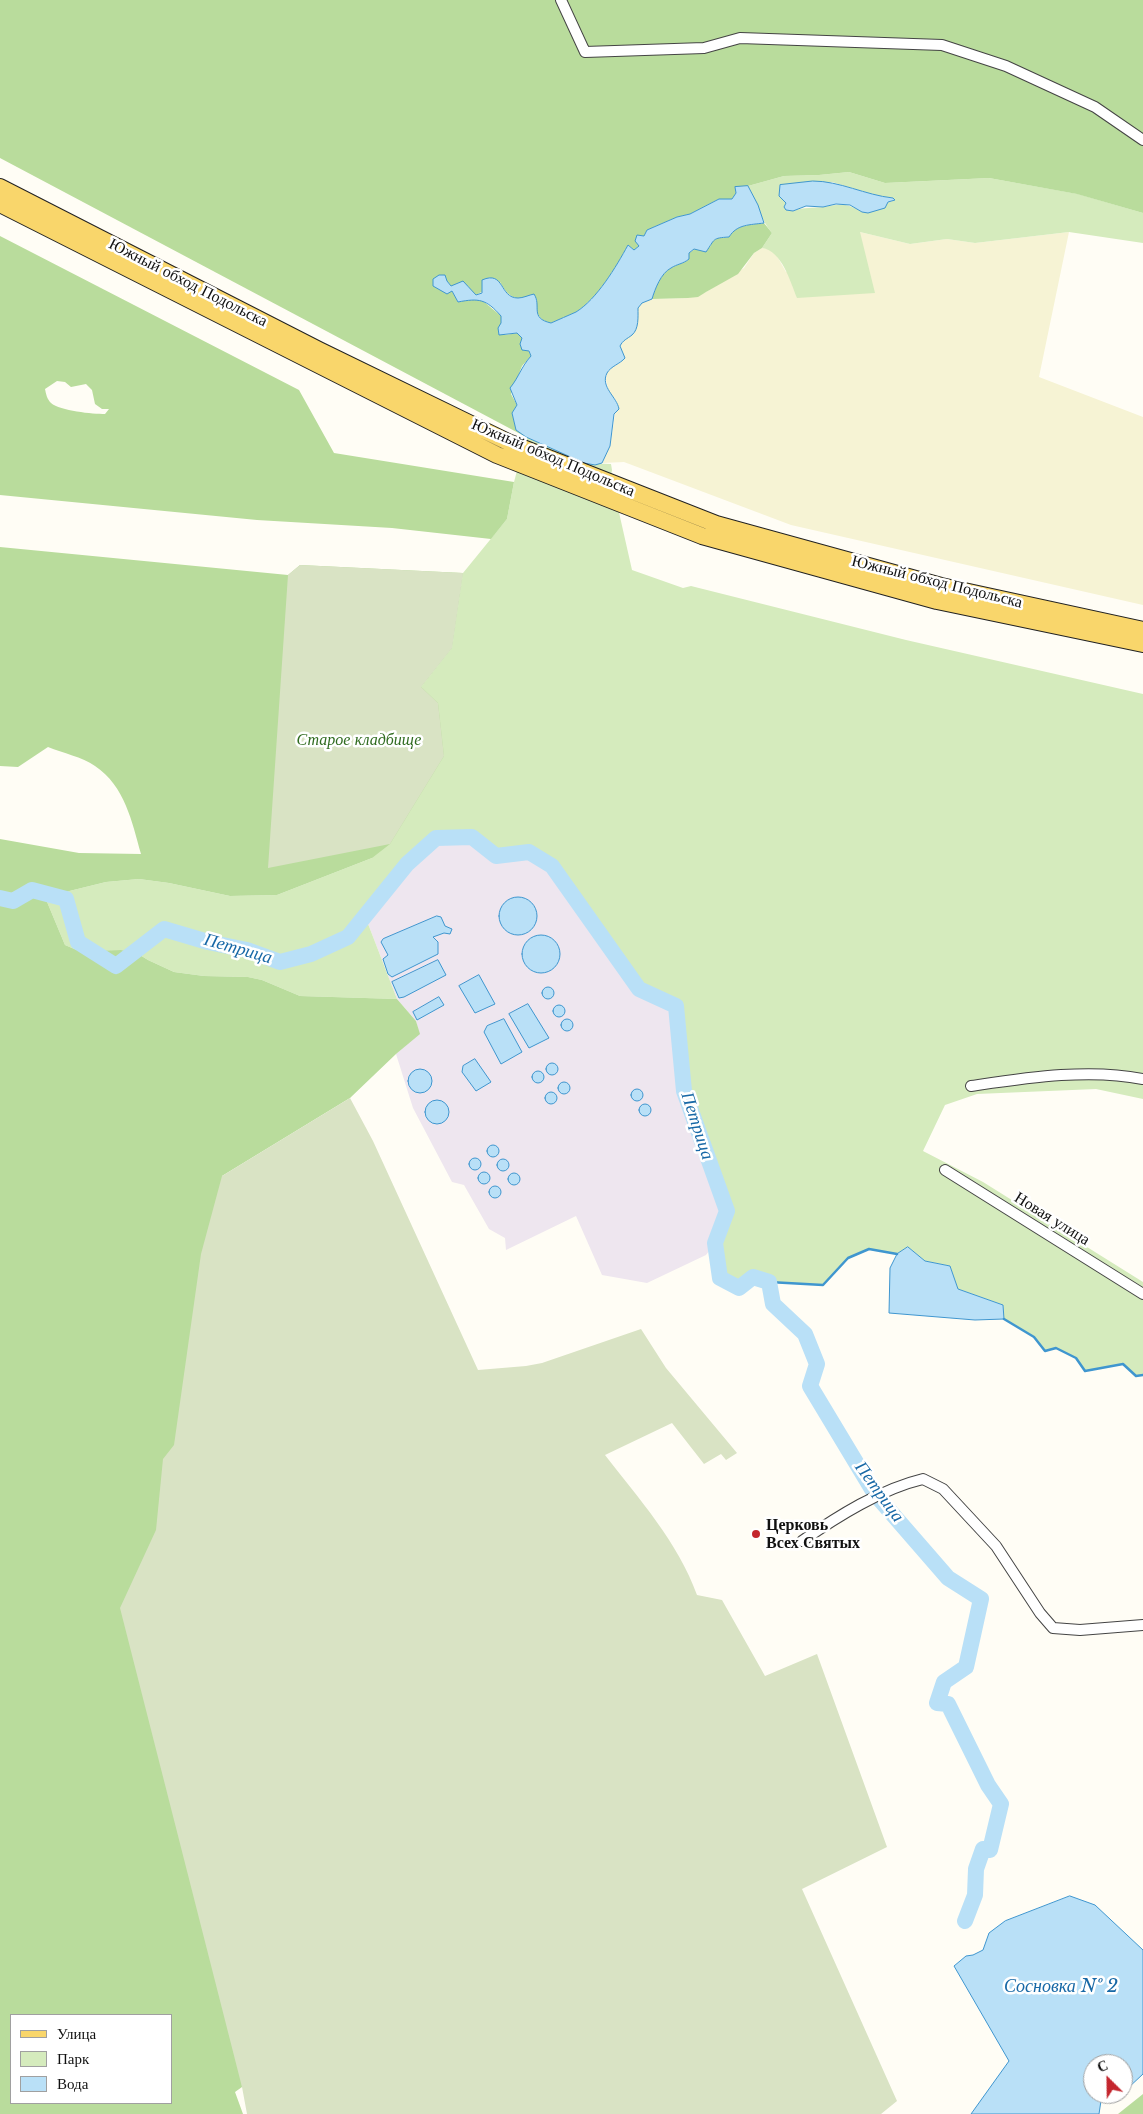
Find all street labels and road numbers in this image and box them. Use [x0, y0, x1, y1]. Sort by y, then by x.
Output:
street label: Южный обход Подольска [106, 235, 270, 331]
street label: Южный обход Подольска [469, 415, 637, 501]
street label: Южный обход Подольска [850, 551, 1024, 613]
street label: Новая улица [1011, 1188, 1093, 1250]

